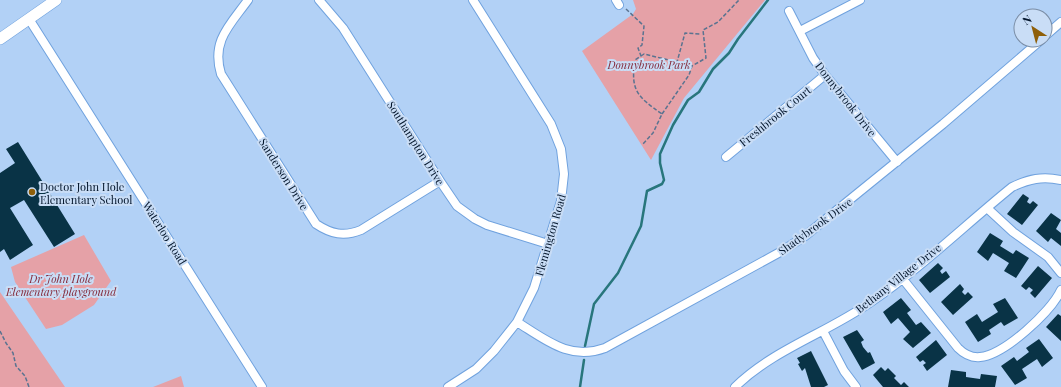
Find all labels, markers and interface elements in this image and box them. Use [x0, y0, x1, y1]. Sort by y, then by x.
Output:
north arrow [1013, 8, 1053, 48]
text: N [1019, 11, 1034, 28]
park label: Donnybrook Park [606, 57, 691, 72]
street label: Donnybrook Drive [812, 59, 880, 140]
street label: Freshbrook Court [736, 82, 814, 150]
street label: Southampton Drive [384, 98, 448, 188]
street label: Sanderson Drive [256, 135, 312, 213]
place label: Doctor John Hole Elementary School [40, 179, 132, 207]
marker: Doctor John Hole Elementary School [27, 187, 37, 197]
street label: Flemington Road [531, 192, 569, 278]
street label: Shadybrook Drive [775, 194, 855, 258]
street label: Waterloo Road [139, 198, 191, 268]
street label: Bethany Village Drive [852, 240, 944, 316]
park label: Dr John Hole Elementary playground [5, 271, 117, 299]

